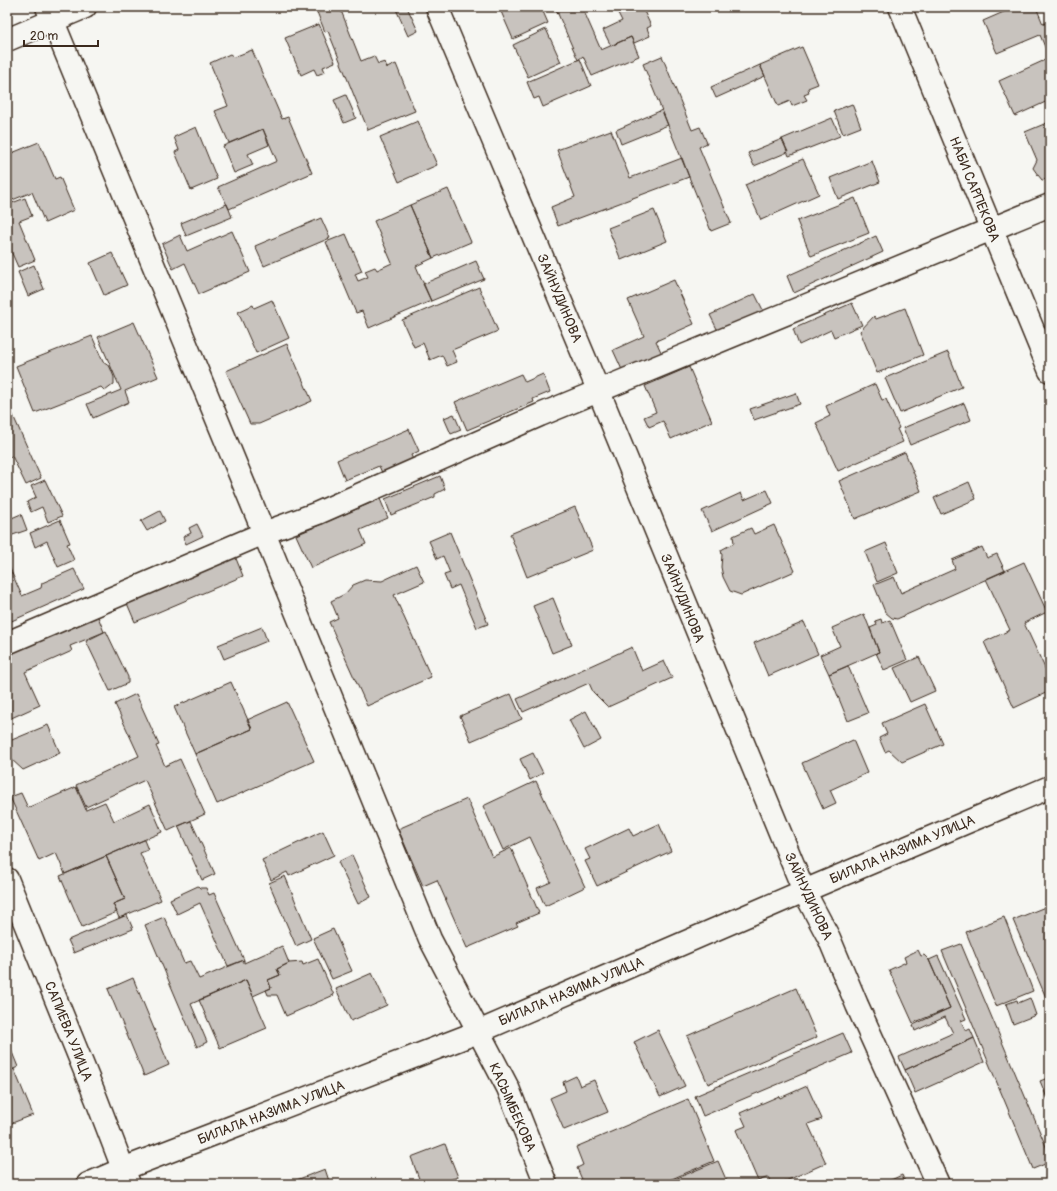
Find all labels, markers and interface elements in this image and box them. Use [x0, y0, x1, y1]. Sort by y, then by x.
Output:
scale bar [24, 22, 98, 48]
text: 20 m [30, 29, 59, 44]
street label: НАБИ САРПЕКОВА [946, 134, 1003, 244]
street label: ЗАЙНУДИНОВА [533, 251, 586, 345]
street label: ЗАЙНУДИНОВА [657, 551, 708, 645]
street label: БИЛАЛА НАЗИМА УЛИЦА [827, 811, 977, 888]
street label: ЗАЙНУДИНОВА [781, 850, 836, 943]
street label: БИЛАЛА НАЗИМА УЛИЦА [496, 953, 646, 1030]
street label: САПИЕВА УЛИЦА [41, 979, 96, 1084]
street label: КАСЫМБЕКОВА [485, 1060, 540, 1154]
street label: БИЛАЛА НАЗИМА УЛИЦА [195, 1077, 347, 1148]

